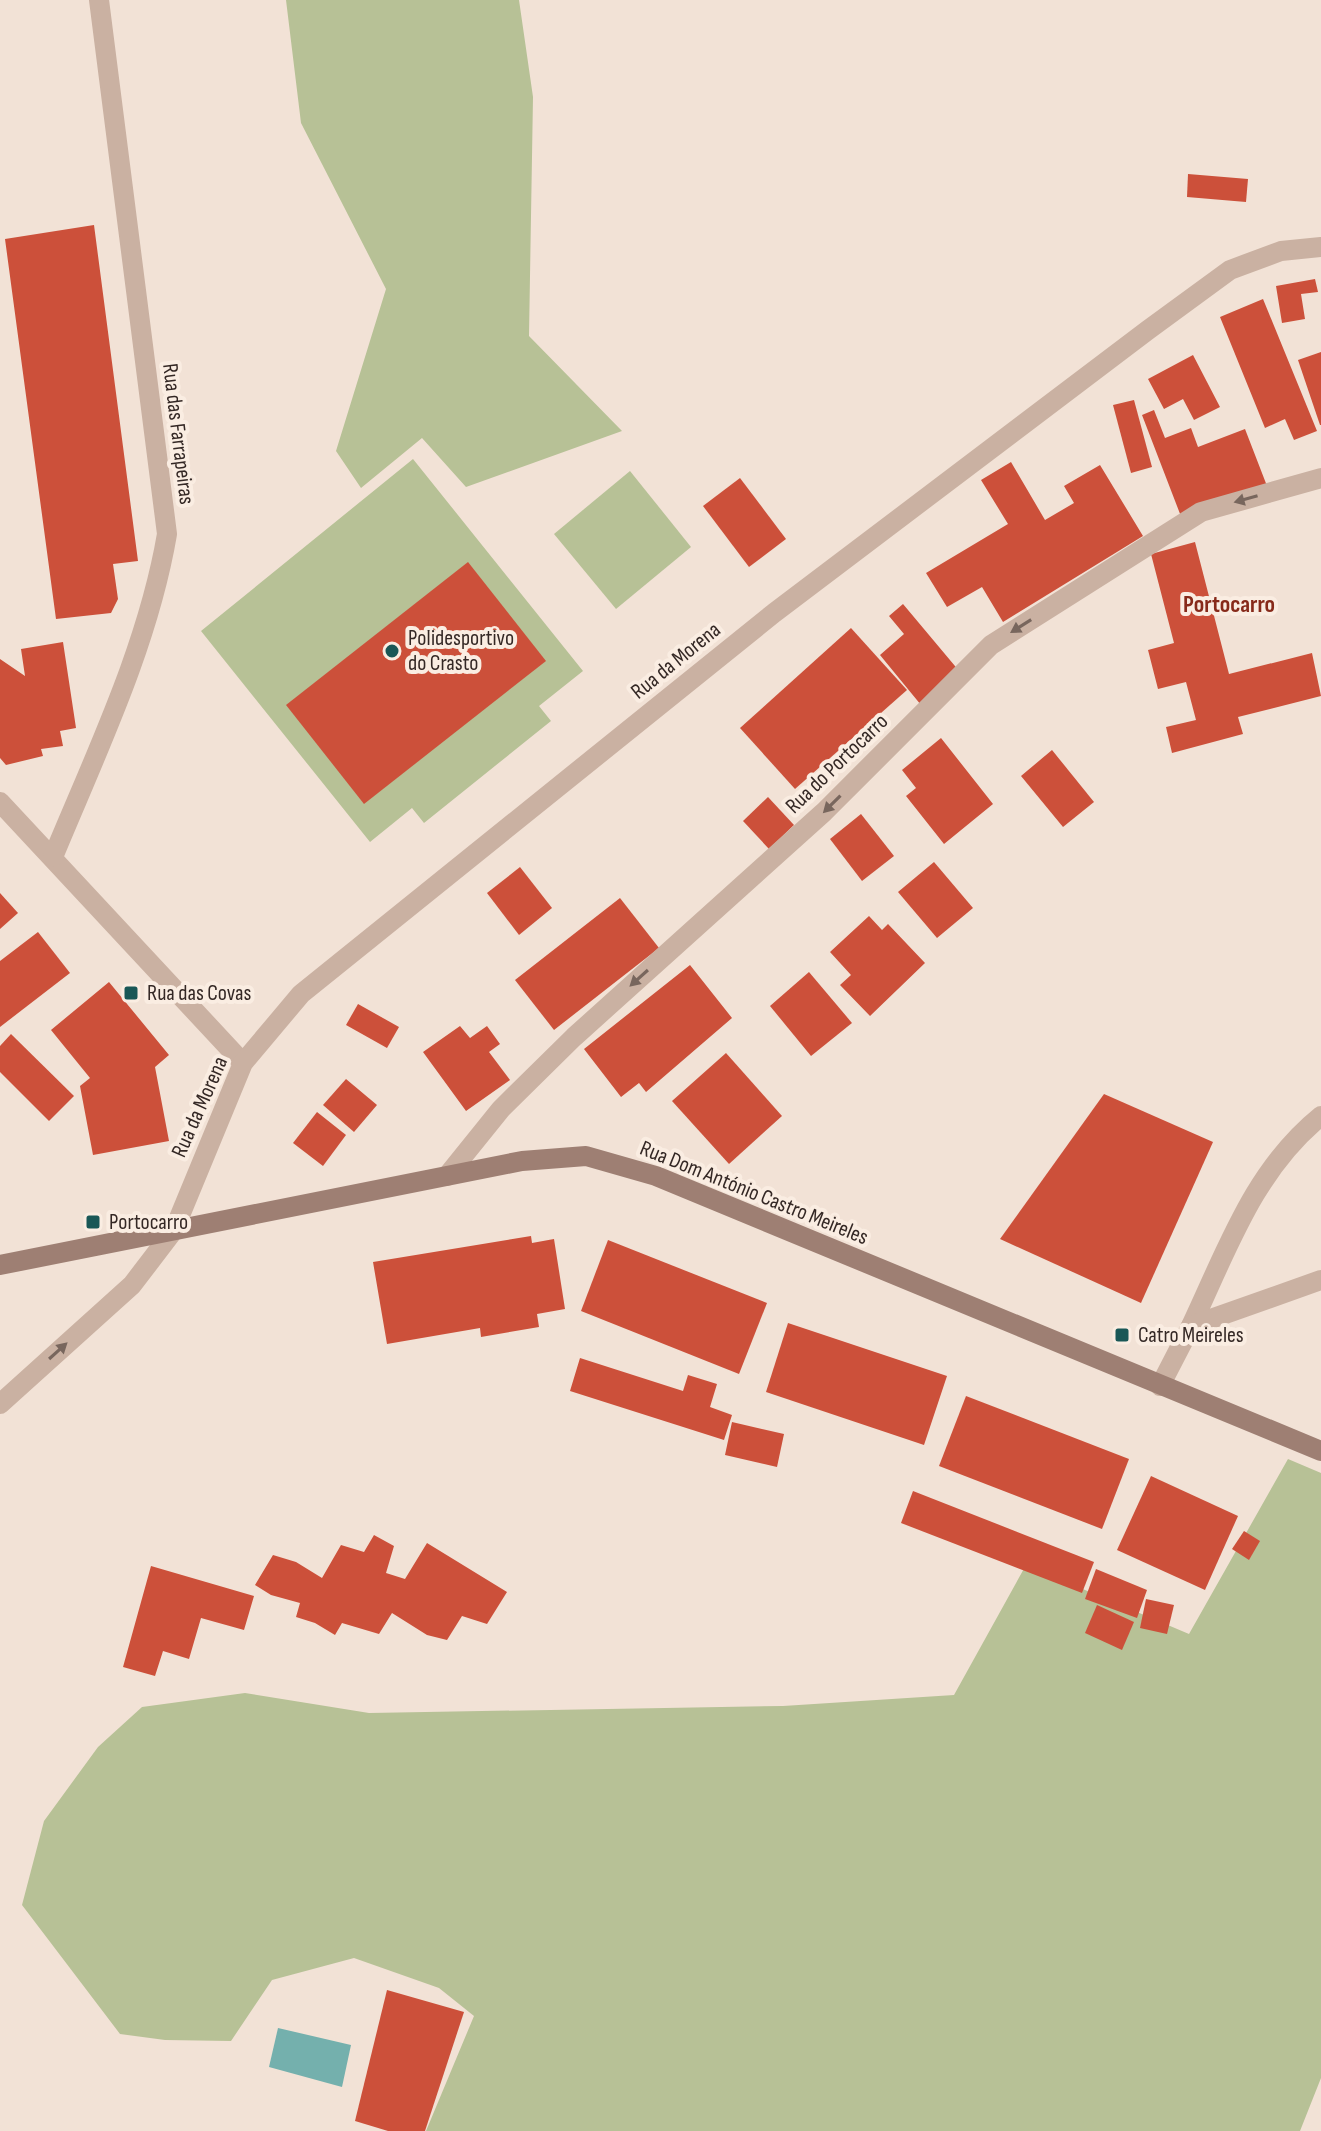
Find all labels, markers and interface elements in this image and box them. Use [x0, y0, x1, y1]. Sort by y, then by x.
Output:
street label: Rua das Farrapeiras [156, 362, 200, 506]
one-way arrow [1233, 493, 1257, 506]
district label: Portocarro [1183, 590, 1275, 619]
street label: Rua da Morena [626, 617, 726, 705]
one-way arrow [1010, 619, 1032, 633]
place label: Polidesportivo do Crasto [408, 625, 514, 677]
marker: Polidesportivo do Crasto [383, 642, 401, 660]
street label: Rua do Portocarro [780, 708, 894, 820]
one-way arrow [823, 794, 842, 813]
one-way arrow [630, 969, 649, 987]
place label: Rua das Covas [147, 980, 251, 1007]
marker: Rua das Covas [122, 984, 140, 1002]
street label: Rua da Morena [166, 1052, 234, 1162]
street label: Rua Dom António Castro Meireles [636, 1135, 872, 1251]
place label: Portocarro [109, 1209, 188, 1236]
marker: Portocarro [84, 1213, 102, 1231]
place label: Catro Meireles [1138, 1322, 1244, 1349]
marker: Catro Meireles [1113, 1326, 1131, 1344]
one-way arrow [48, 1343, 67, 1361]

